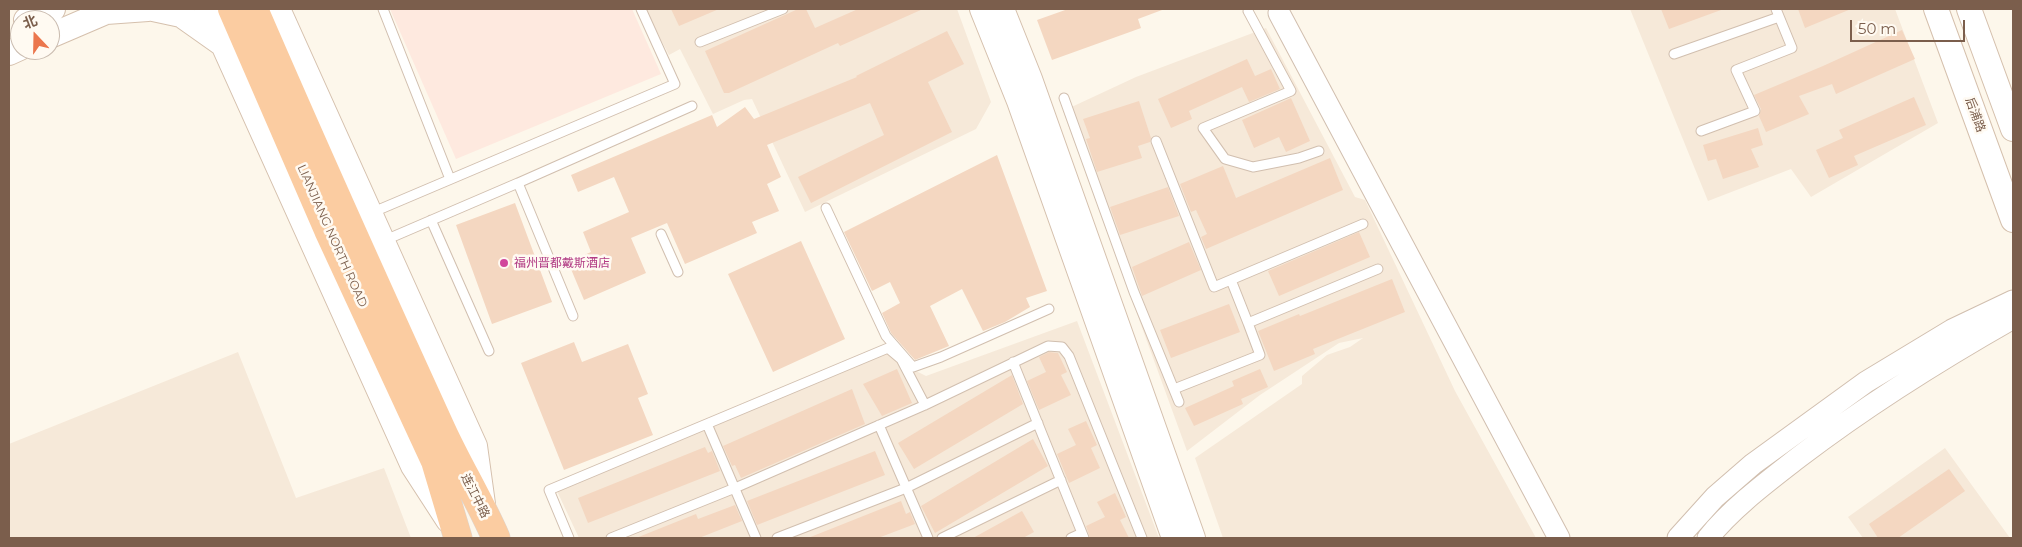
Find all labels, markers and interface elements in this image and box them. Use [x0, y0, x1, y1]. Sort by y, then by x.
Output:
north arrow [10, 10, 60, 60]
scale bar [1852, 10, 1967, 42]
text: 北 [20, 11, 40, 33]
text: 50 m [1858, 19, 1896, 38]
street label: 后浦路 [1962, 96, 1988, 134]
street label: LIANJIANG NORTH ROAD [294, 162, 370, 310]
place label: 福州晋都戴斯酒店 [514, 256, 610, 270]
marker: 福州晋都戴斯酒店 [498, 257, 510, 269]
street label: 连江中路 [458, 471, 492, 521]

